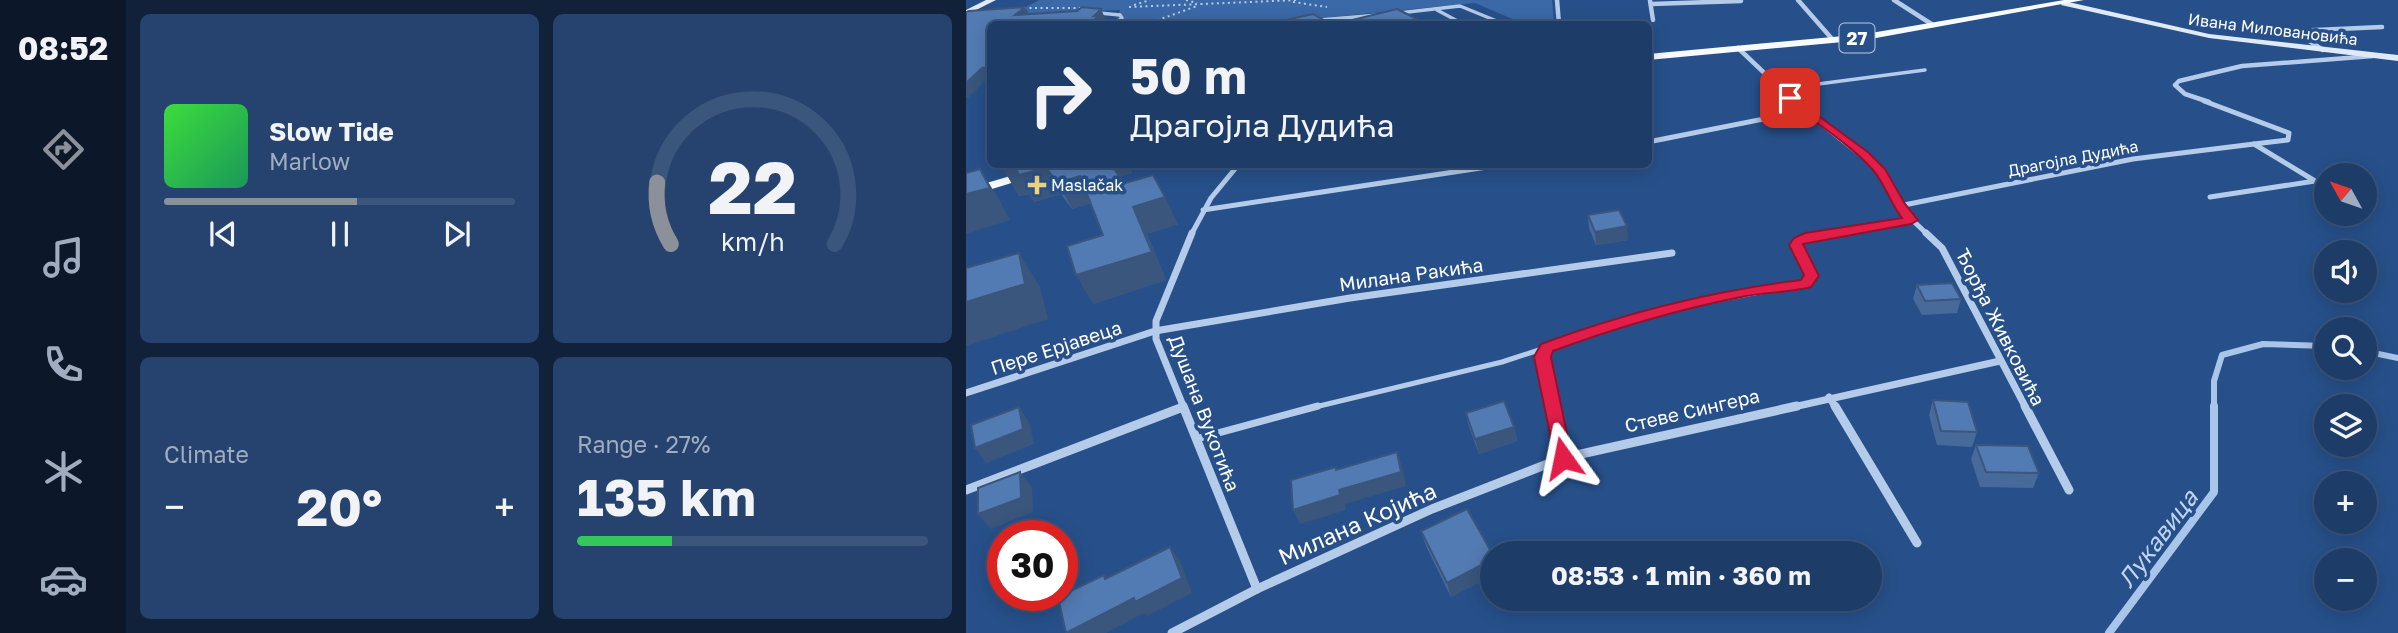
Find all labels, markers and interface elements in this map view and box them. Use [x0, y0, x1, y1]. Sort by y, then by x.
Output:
street label: Ивана Миловановића [2187, 9, 2359, 49]
road number: 27 [1840, 24, 1874, 52]
text: 08:52 [18, 29, 108, 67]
text: 50 m [1130, 46, 1247, 105]
icon: right [1015, 49, 1106, 140]
pin [1760, 68, 1820, 128]
icon: arrive [1771, 79, 1809, 117]
text: Драгојла Дудића [1130, 106, 1395, 144]
text: Slow Tide [269, 116, 394, 147]
icon: directions [39, 125, 88, 174]
street label: Драгојла Дудића [2006, 136, 2140, 180]
text: 22 [708, 144, 797, 231]
text: Marlow [269, 147, 350, 175]
north arrow [2314, 163, 2376, 226]
map controls [2314, 163, 2377, 611]
place label: Maslačak [1051, 175, 1123, 195]
marker: Maslačak [1029, 177, 1045, 193]
icon: previous [204, 215, 242, 253]
icon: pause [321, 215, 359, 253]
icon: next [438, 215, 476, 253]
text: km/h [721, 226, 784, 257]
icon: music [39, 233, 88, 282]
button: sound [2314, 240, 2377, 303]
street label: Ђорђа Живковића [1951, 244, 2051, 410]
street label: Милана Ракића [1338, 253, 1484, 295]
street label: Пере Ерјавеца [988, 315, 1124, 379]
button: search [2314, 317, 2377, 380]
street label: Душана Вукотића [1165, 332, 1245, 494]
icon: phone [39, 340, 88, 389]
street label: Стеве Сингера [1622, 383, 1762, 437]
button: layers [2314, 394, 2377, 457]
position arrow [1526, 421, 1600, 495]
text: Range · 27% [577, 430, 710, 458]
text: Climate [164, 440, 249, 468]
icon: climate [39, 447, 88, 496]
text: 135 km [577, 465, 756, 527]
button: + [2314, 471, 2377, 534]
text: 20° [297, 475, 382, 537]
street label: Милана Којића [1274, 476, 1440, 570]
water label: Лукавица [2111, 482, 2205, 593]
text: − [164, 484, 185, 529]
text: + [494, 484, 515, 529]
speed limit sign: 30 [987, 520, 1078, 611]
button: − [2314, 548, 2377, 611]
icon: car [39, 555, 88, 604]
text: 08:53 · 1 min · 360 m [1551, 560, 1811, 591]

